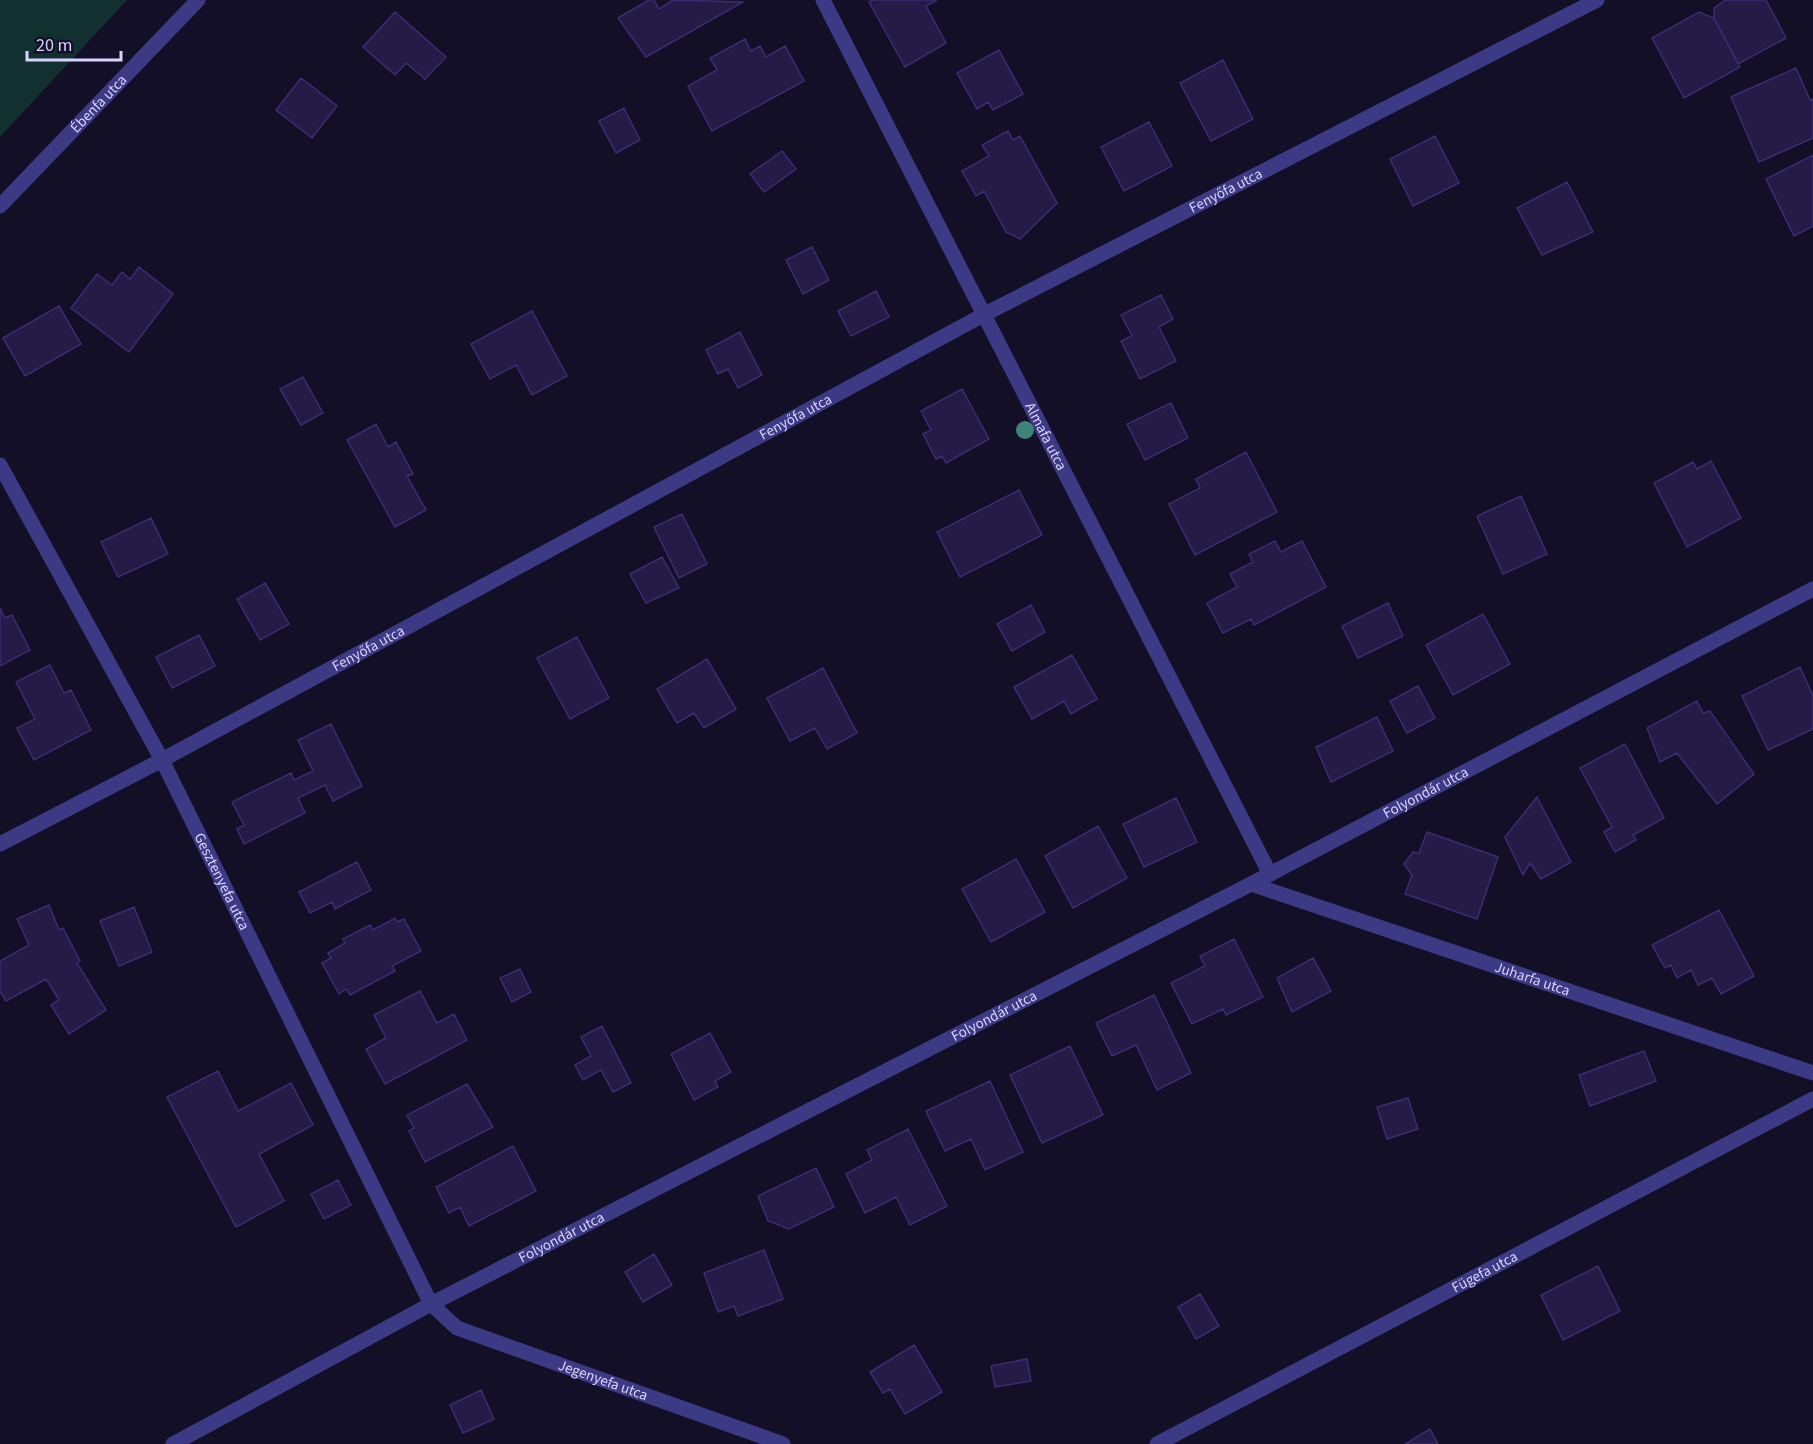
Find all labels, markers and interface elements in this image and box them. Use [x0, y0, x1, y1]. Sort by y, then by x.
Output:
scale bar [27, 24, 122, 62]
text: 20 m [36, 33, 72, 58]
street label: Ébenfa utca [66, 70, 132, 138]
street label: Fenyőfa utca [1185, 163, 1266, 219]
street label: Fenyőfa utca [756, 389, 836, 445]
street label: Almafa utca [1019, 399, 1072, 474]
street label: Fenyőfa utca [328, 620, 409, 677]
street label: Folyondár utca [1379, 762, 1472, 824]
street label: Gesztenyefa utca [189, 829, 255, 934]
street label: Juharfa utca [1492, 957, 1573, 1002]
street label: Folyondár utca [948, 985, 1041, 1047]
street label: Folyondár utca [515, 1207, 608, 1268]
street label: Fügefa utca [1448, 1246, 1522, 1298]
street label: Jegenyefa utca [555, 1355, 651, 1406]

